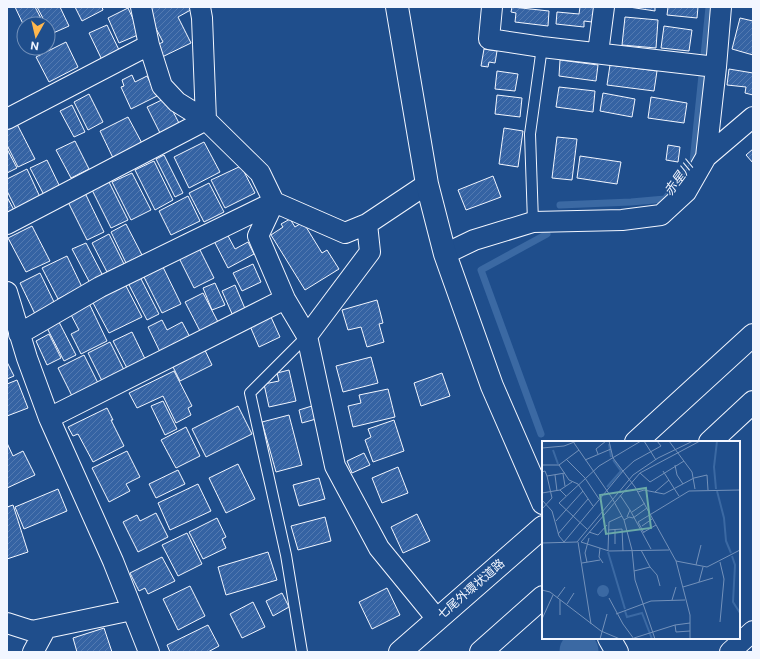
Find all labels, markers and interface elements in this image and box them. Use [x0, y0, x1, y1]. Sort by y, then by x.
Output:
north arrow [16, 16, 56, 56]
text: N [30, 39, 40, 52]
water label: 赤星川 [661, 156, 697, 198]
inset map [542, 441, 740, 639]
street label: 七尾外環状道路 [435, 556, 507, 622]

